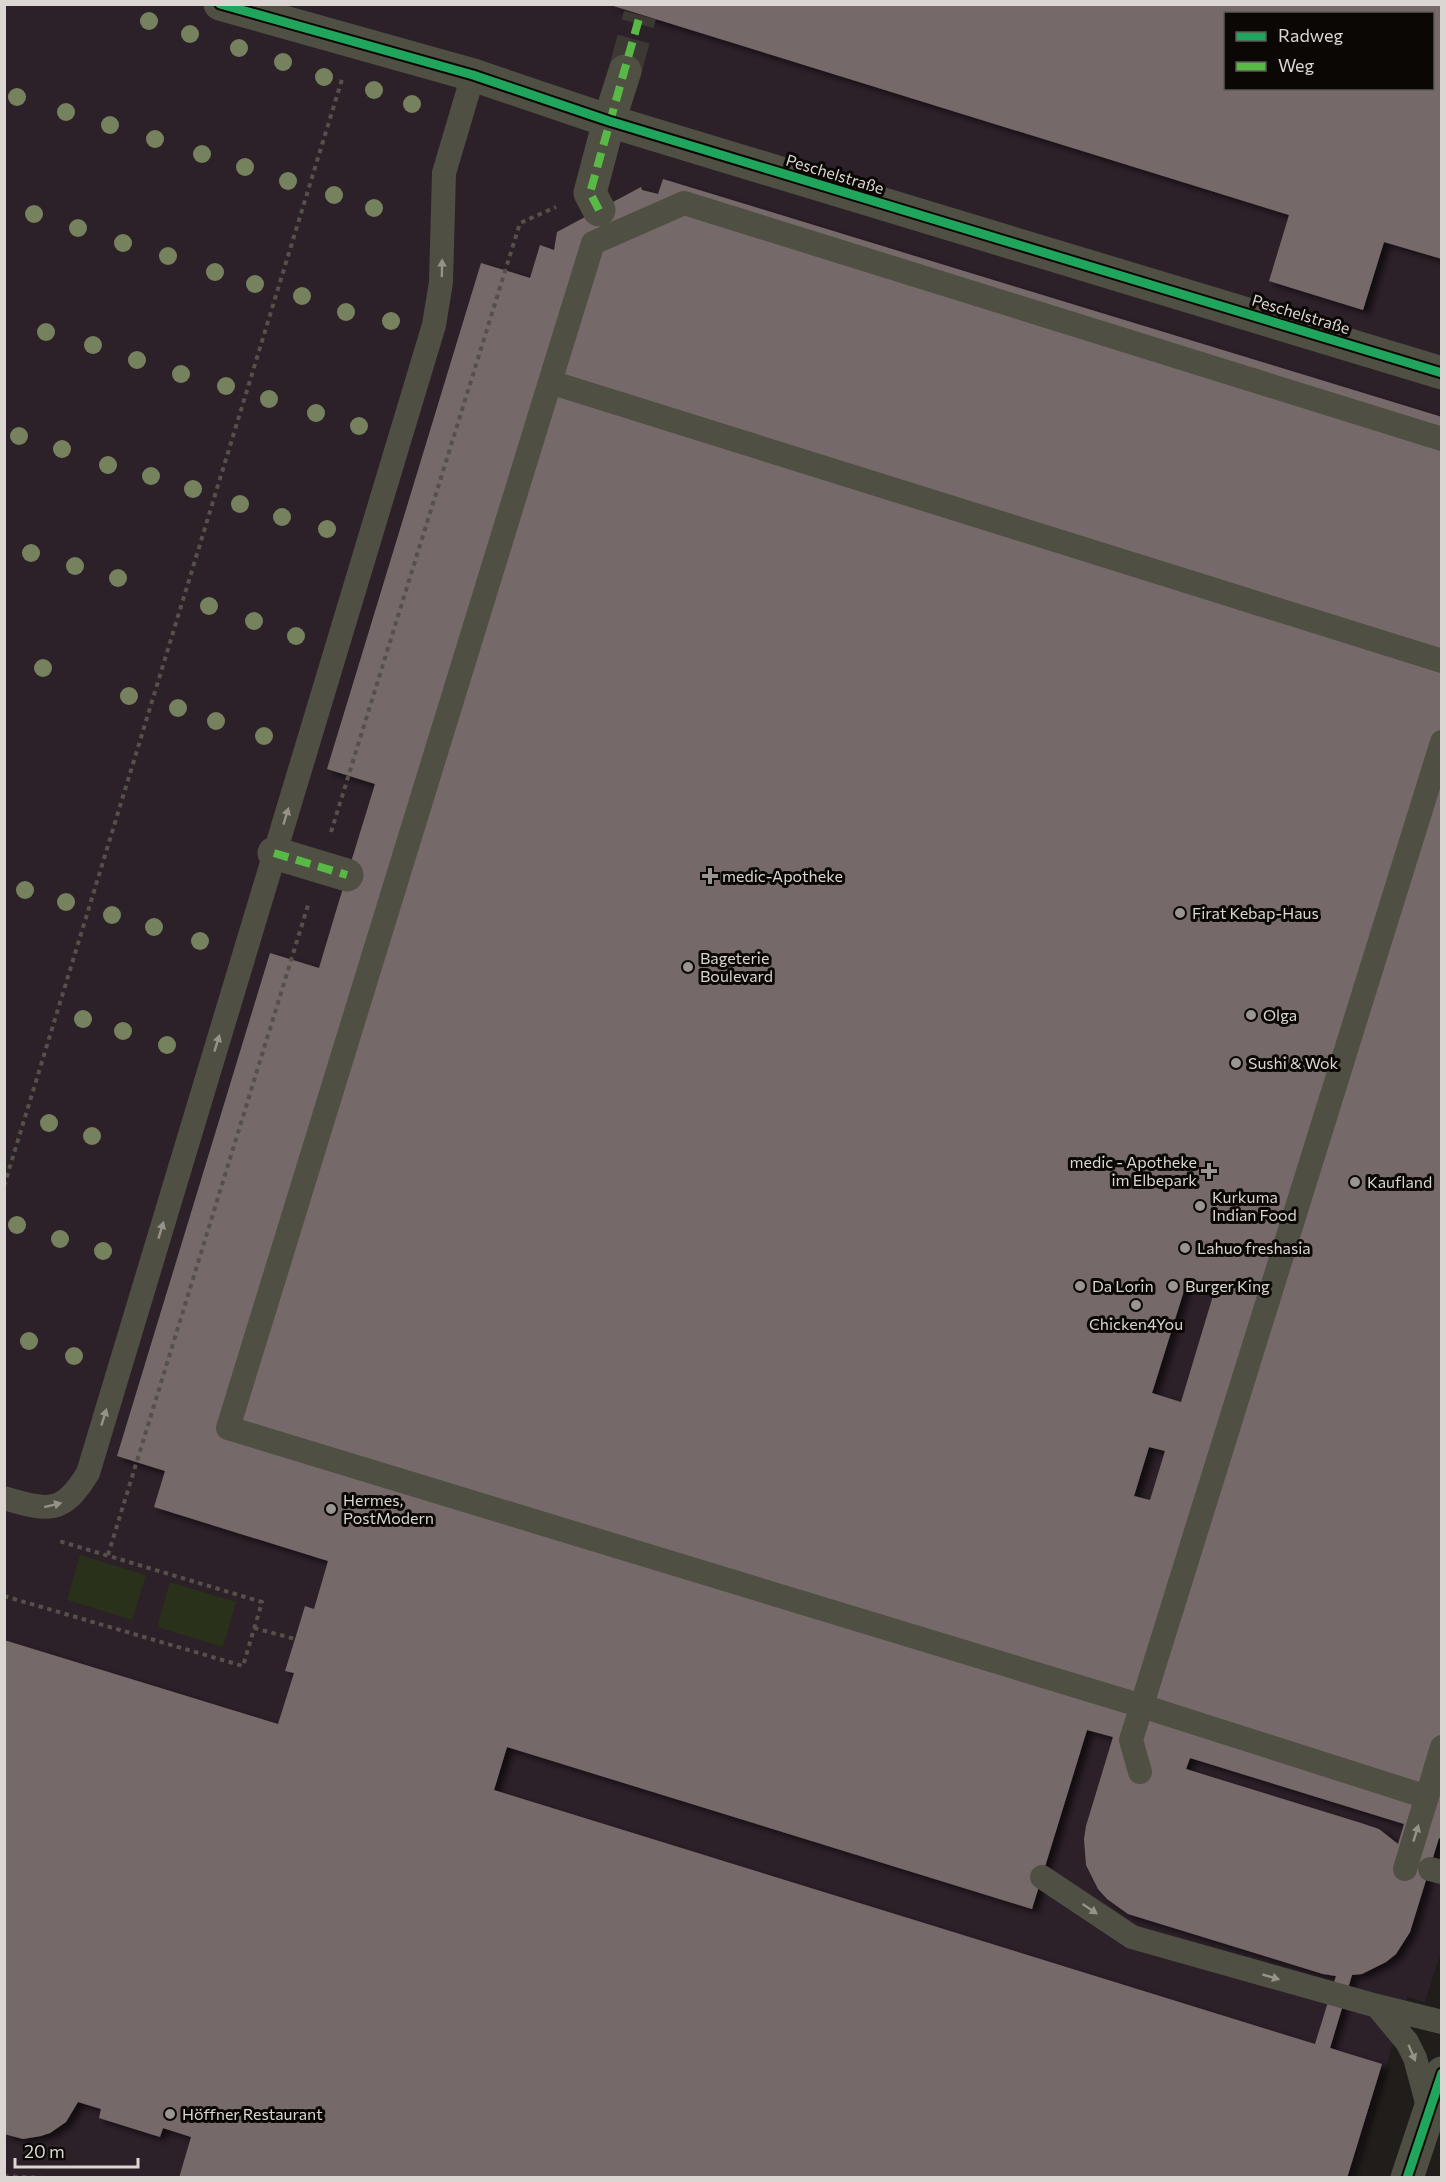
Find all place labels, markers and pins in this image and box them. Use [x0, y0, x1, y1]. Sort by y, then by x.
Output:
place label: medic-Apotheke [722, 866, 843, 885]
marker: medic-Apotheke [703, 869, 717, 883]
place label: Firat Kebap-Haus [1192, 903, 1319, 922]
marker: Firat Kebap-Haus [1173, 906, 1187, 920]
place label: Bageterie Boulevard [700, 948, 773, 985]
marker: Bageterie Boulevard [681, 960, 695, 974]
place label: Olga [1263, 1005, 1297, 1024]
marker: Olga [1244, 1008, 1258, 1022]
place label: Sushi & Wok [1248, 1053, 1339, 1072]
marker: Sushi & Wok [1229, 1056, 1243, 1070]
place label: medic - Apotheke im Elbepark [1070, 1152, 1197, 1189]
marker: medic - Apotheke im Elbepark [1202, 1164, 1216, 1178]
place label: Kaufland [1367, 1172, 1432, 1191]
marker: Kaufland [1348, 1175, 1362, 1189]
place label: Kurkuma Indian Food [1212, 1187, 1297, 1224]
marker: Kurkuma Indian Food [1193, 1199, 1207, 1213]
place label: Lahuo freshasia [1197, 1238, 1311, 1257]
marker: Lahuo freshasia [1178, 1241, 1192, 1255]
place label: Da Lorin [1092, 1276, 1154, 1295]
place label: Burger King [1185, 1276, 1270, 1295]
marker: Da Lorin [1073, 1279, 1087, 1293]
marker: Burger King [1166, 1279, 1180, 1293]
marker: Chicken4You [1129, 1298, 1143, 1312]
place label: Chicken4You [1089, 1314, 1183, 1333]
place label: Hermes, PostModern [343, 1490, 434, 1527]
marker: Hermes, PostModern [324, 1502, 338, 1516]
place label: Höffner Restaurant [182, 2104, 323, 2123]
marker: Höffner Restaurant [163, 2107, 177, 2121]

